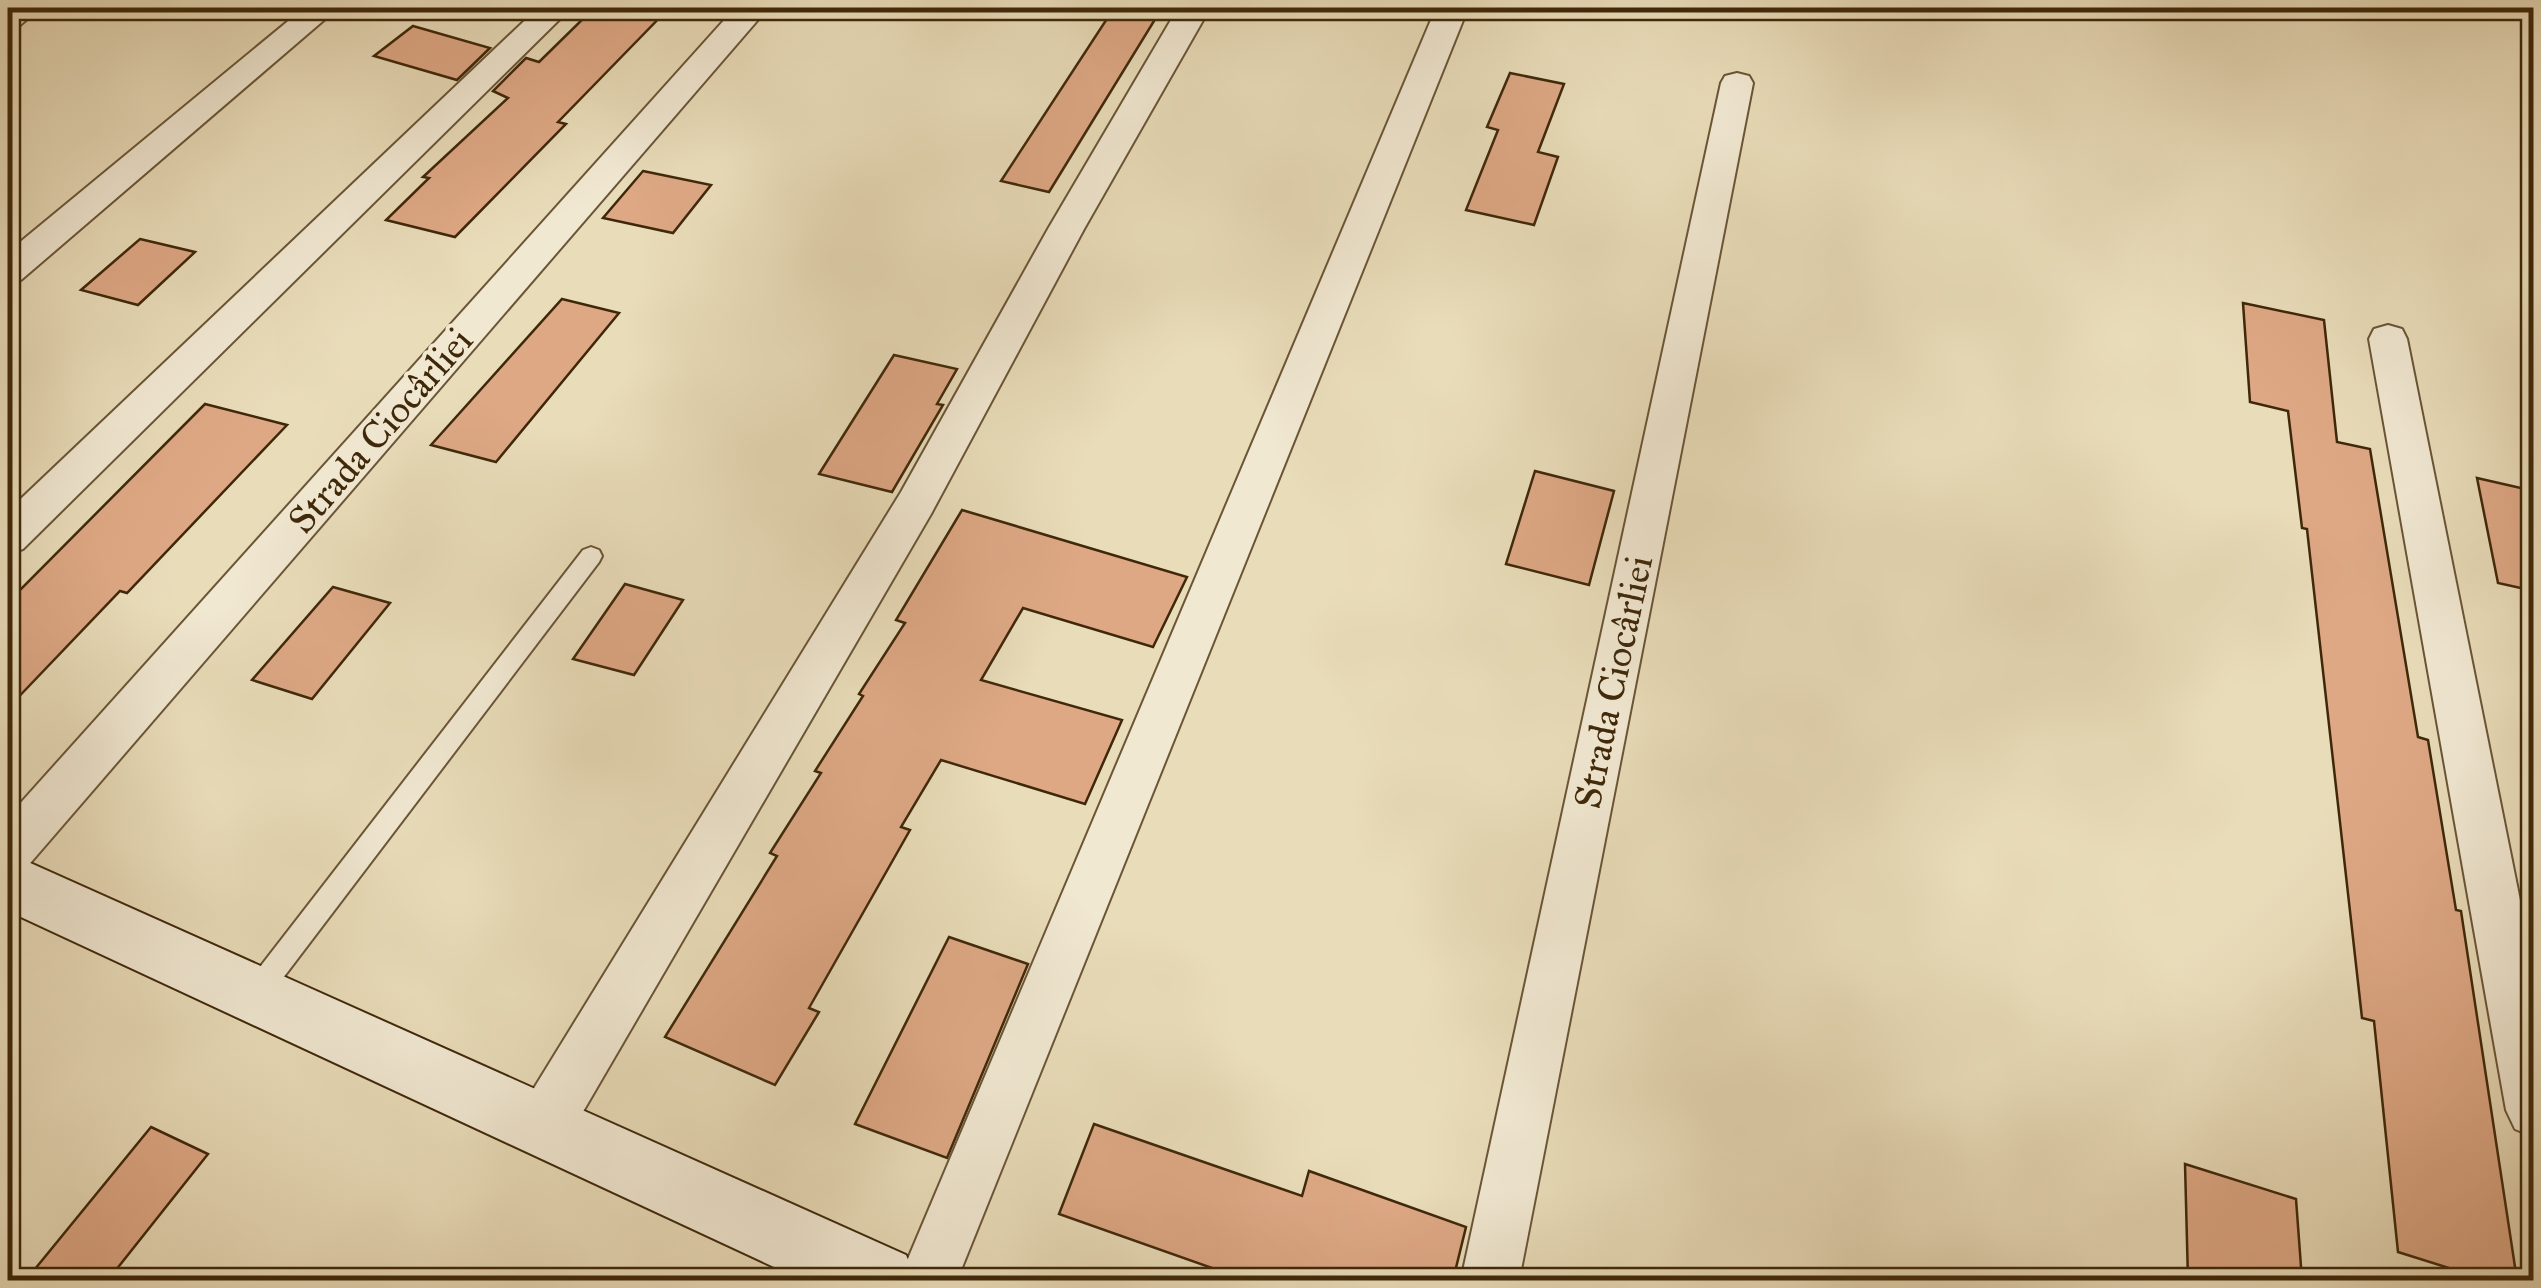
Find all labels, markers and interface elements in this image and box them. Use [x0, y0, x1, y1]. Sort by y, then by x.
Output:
street label: Strada Ciocârliei [278, 318, 482, 542]
street label: Strada Ciocârliei [1564, 551, 1662, 813]

